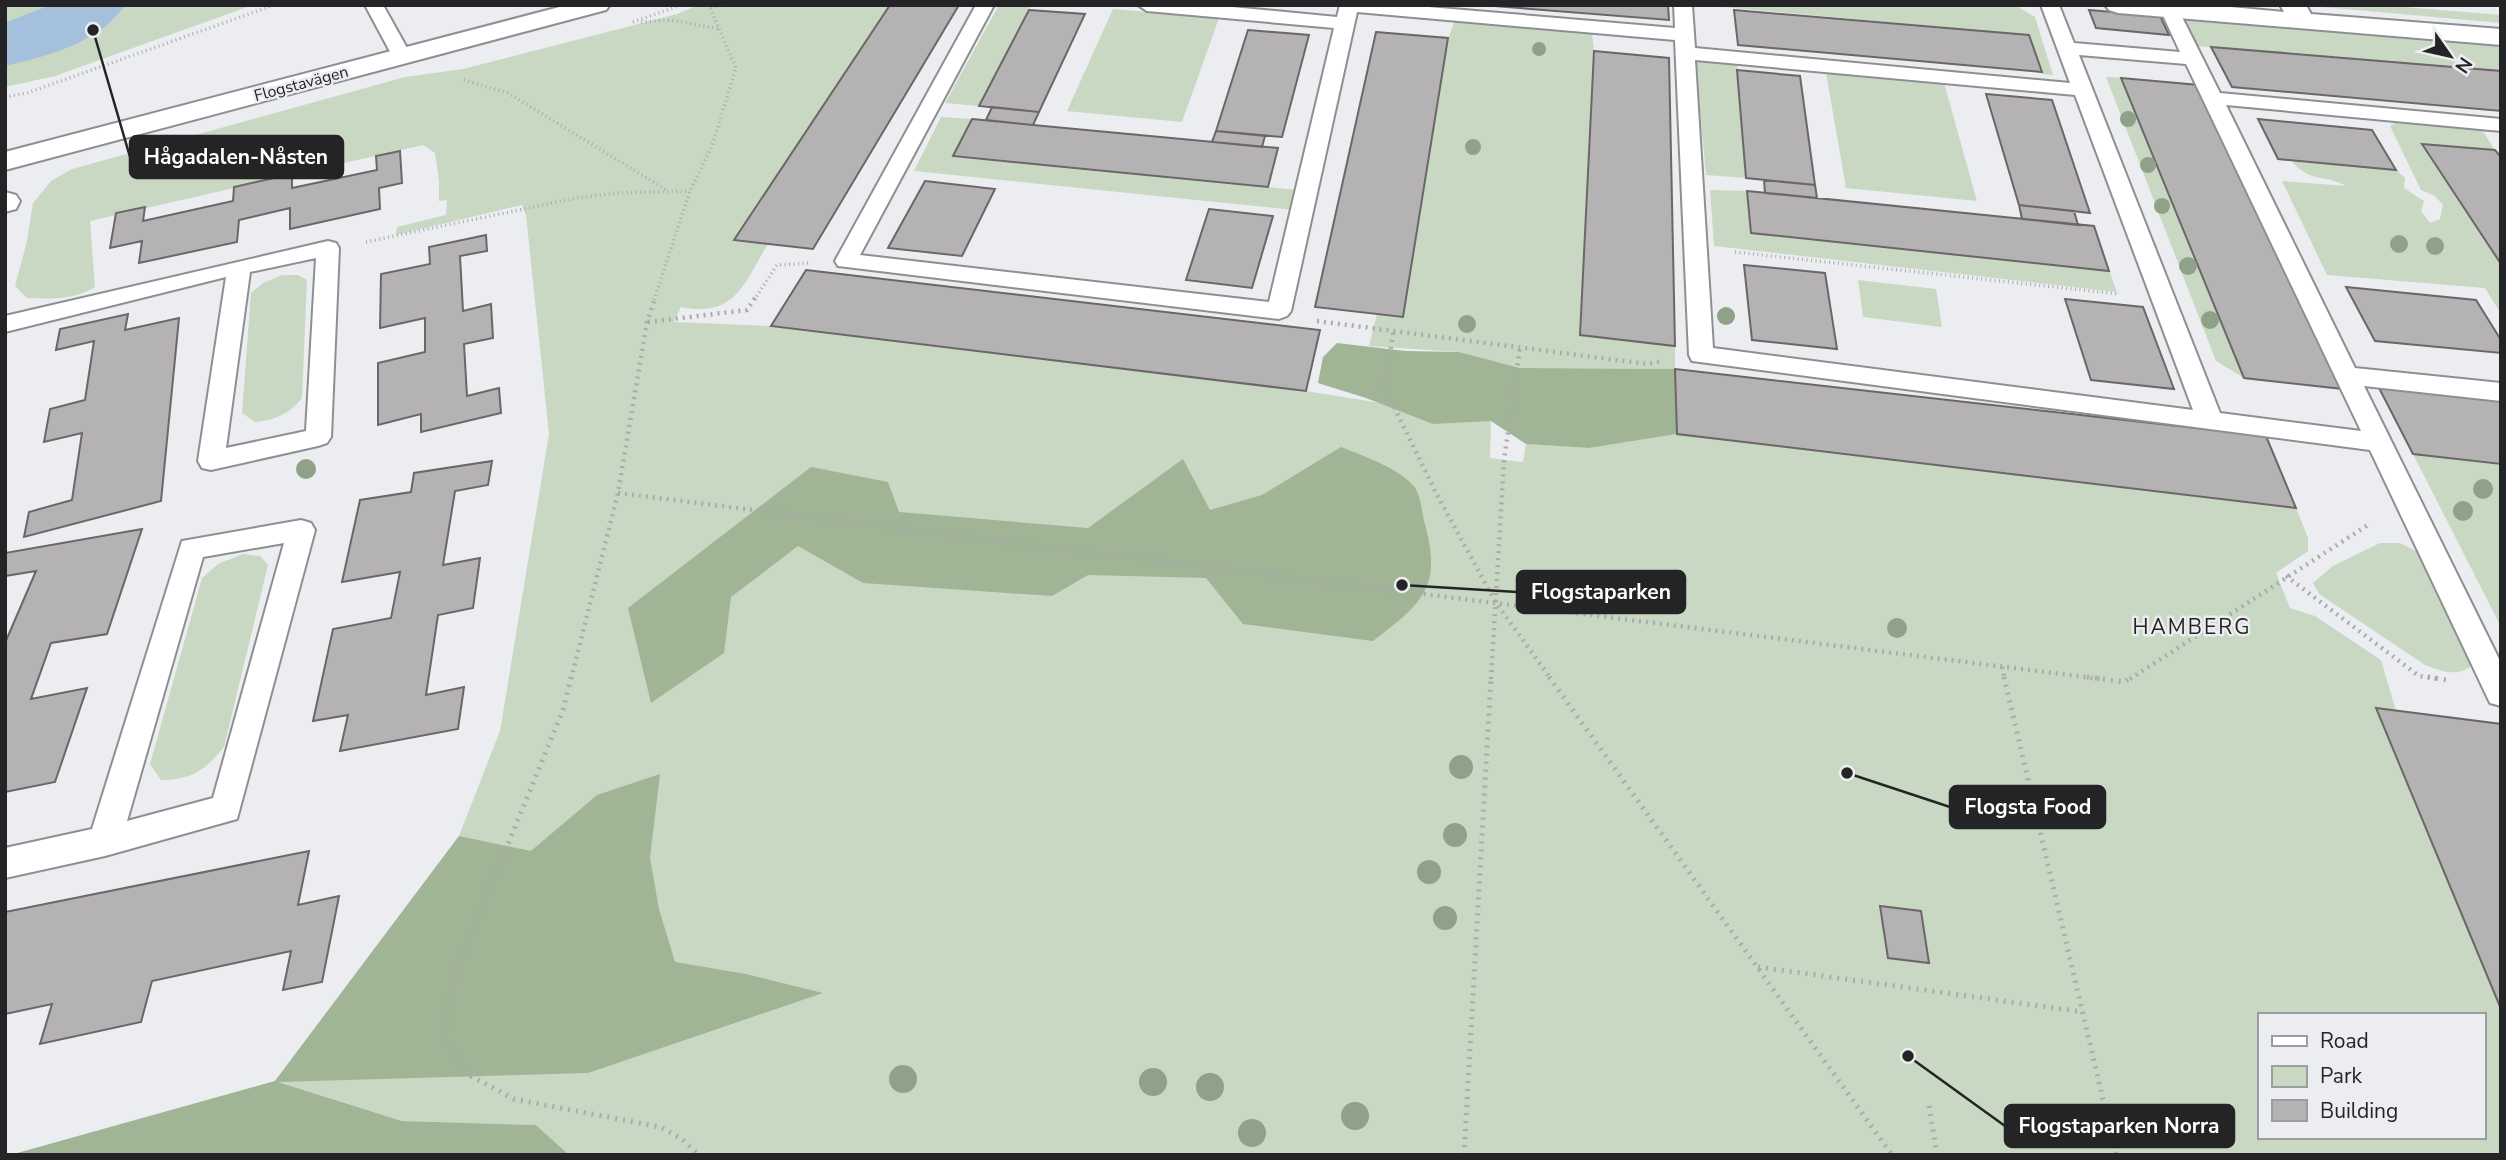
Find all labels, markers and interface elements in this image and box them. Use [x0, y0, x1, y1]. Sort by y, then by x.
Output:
north arrow [2415, 21, 2485, 91]
text: N [2449, 52, 2478, 78]
street label: Flogstavägen [252, 61, 351, 107]
callout: Hågadalen-Nåsten [130, 136, 343, 178]
text: Hågadalen-Nåsten [144, 143, 328, 171]
callout: Flogstaparken [1517, 571, 1685, 613]
text: Flogstaparken [1531, 578, 1671, 606]
district label: HAMBERG [2133, 613, 2251, 641]
callout: Flogsta Food [1950, 786, 2105, 828]
text: Flogsta Food [1965, 793, 2091, 821]
legend [2258, 1013, 2485, 1139]
text: Road [2320, 1027, 2369, 1055]
text: Park [2320, 1062, 2362, 1090]
text: Building [2320, 1097, 2398, 1125]
callout: Flogstaparken Norra [2005, 1105, 2234, 1147]
text: Flogstaparken Norra [2018, 1112, 2220, 1140]

